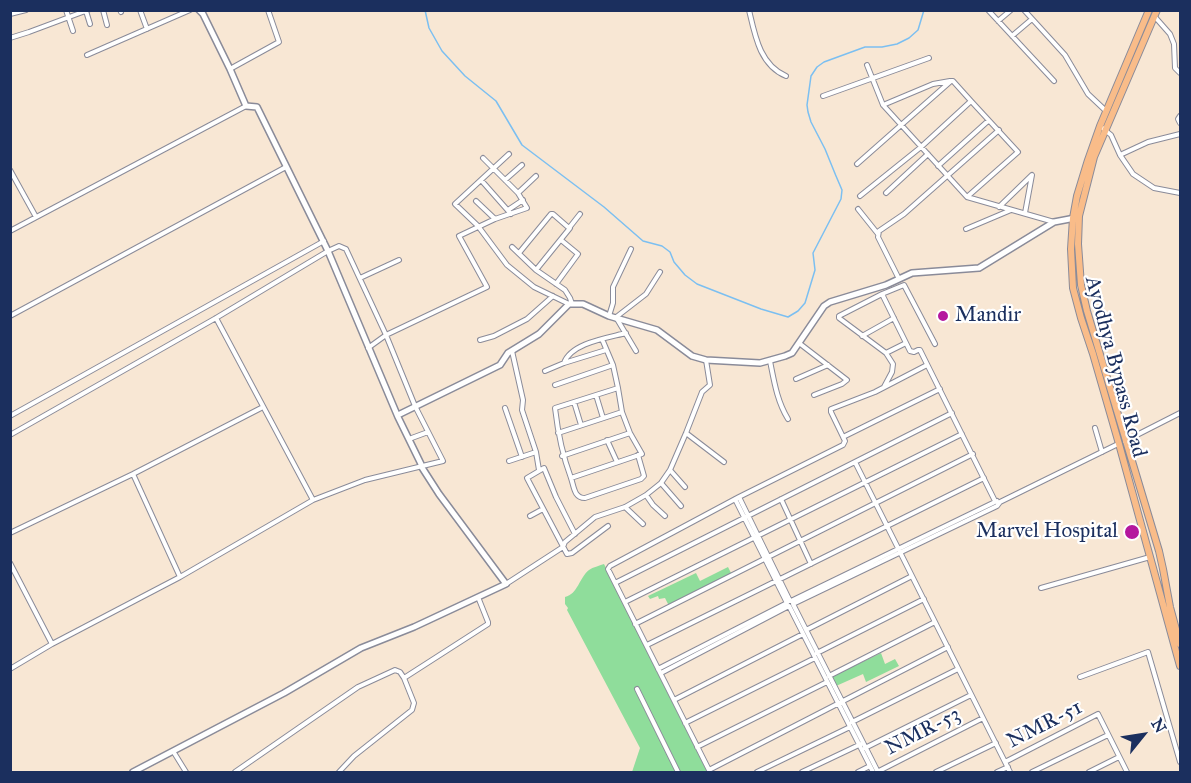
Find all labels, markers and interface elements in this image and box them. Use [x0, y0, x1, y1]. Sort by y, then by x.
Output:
street label: Ayodhya Bypass Road [1079, 274, 1151, 460]
place label: Mandir [955, 303, 1021, 329]
marker: Mandir [936, 309, 950, 323]
place label: Marvel Hospital [976, 519, 1118, 545]
marker: Marvel Hospital [1123, 523, 1141, 541]
street label: NMR-51 [1003, 695, 1087, 755]
street label: NMR-53 [881, 702, 965, 762]
north arrow [1113, 705, 1173, 765]
text: N [1147, 715, 1171, 736]

